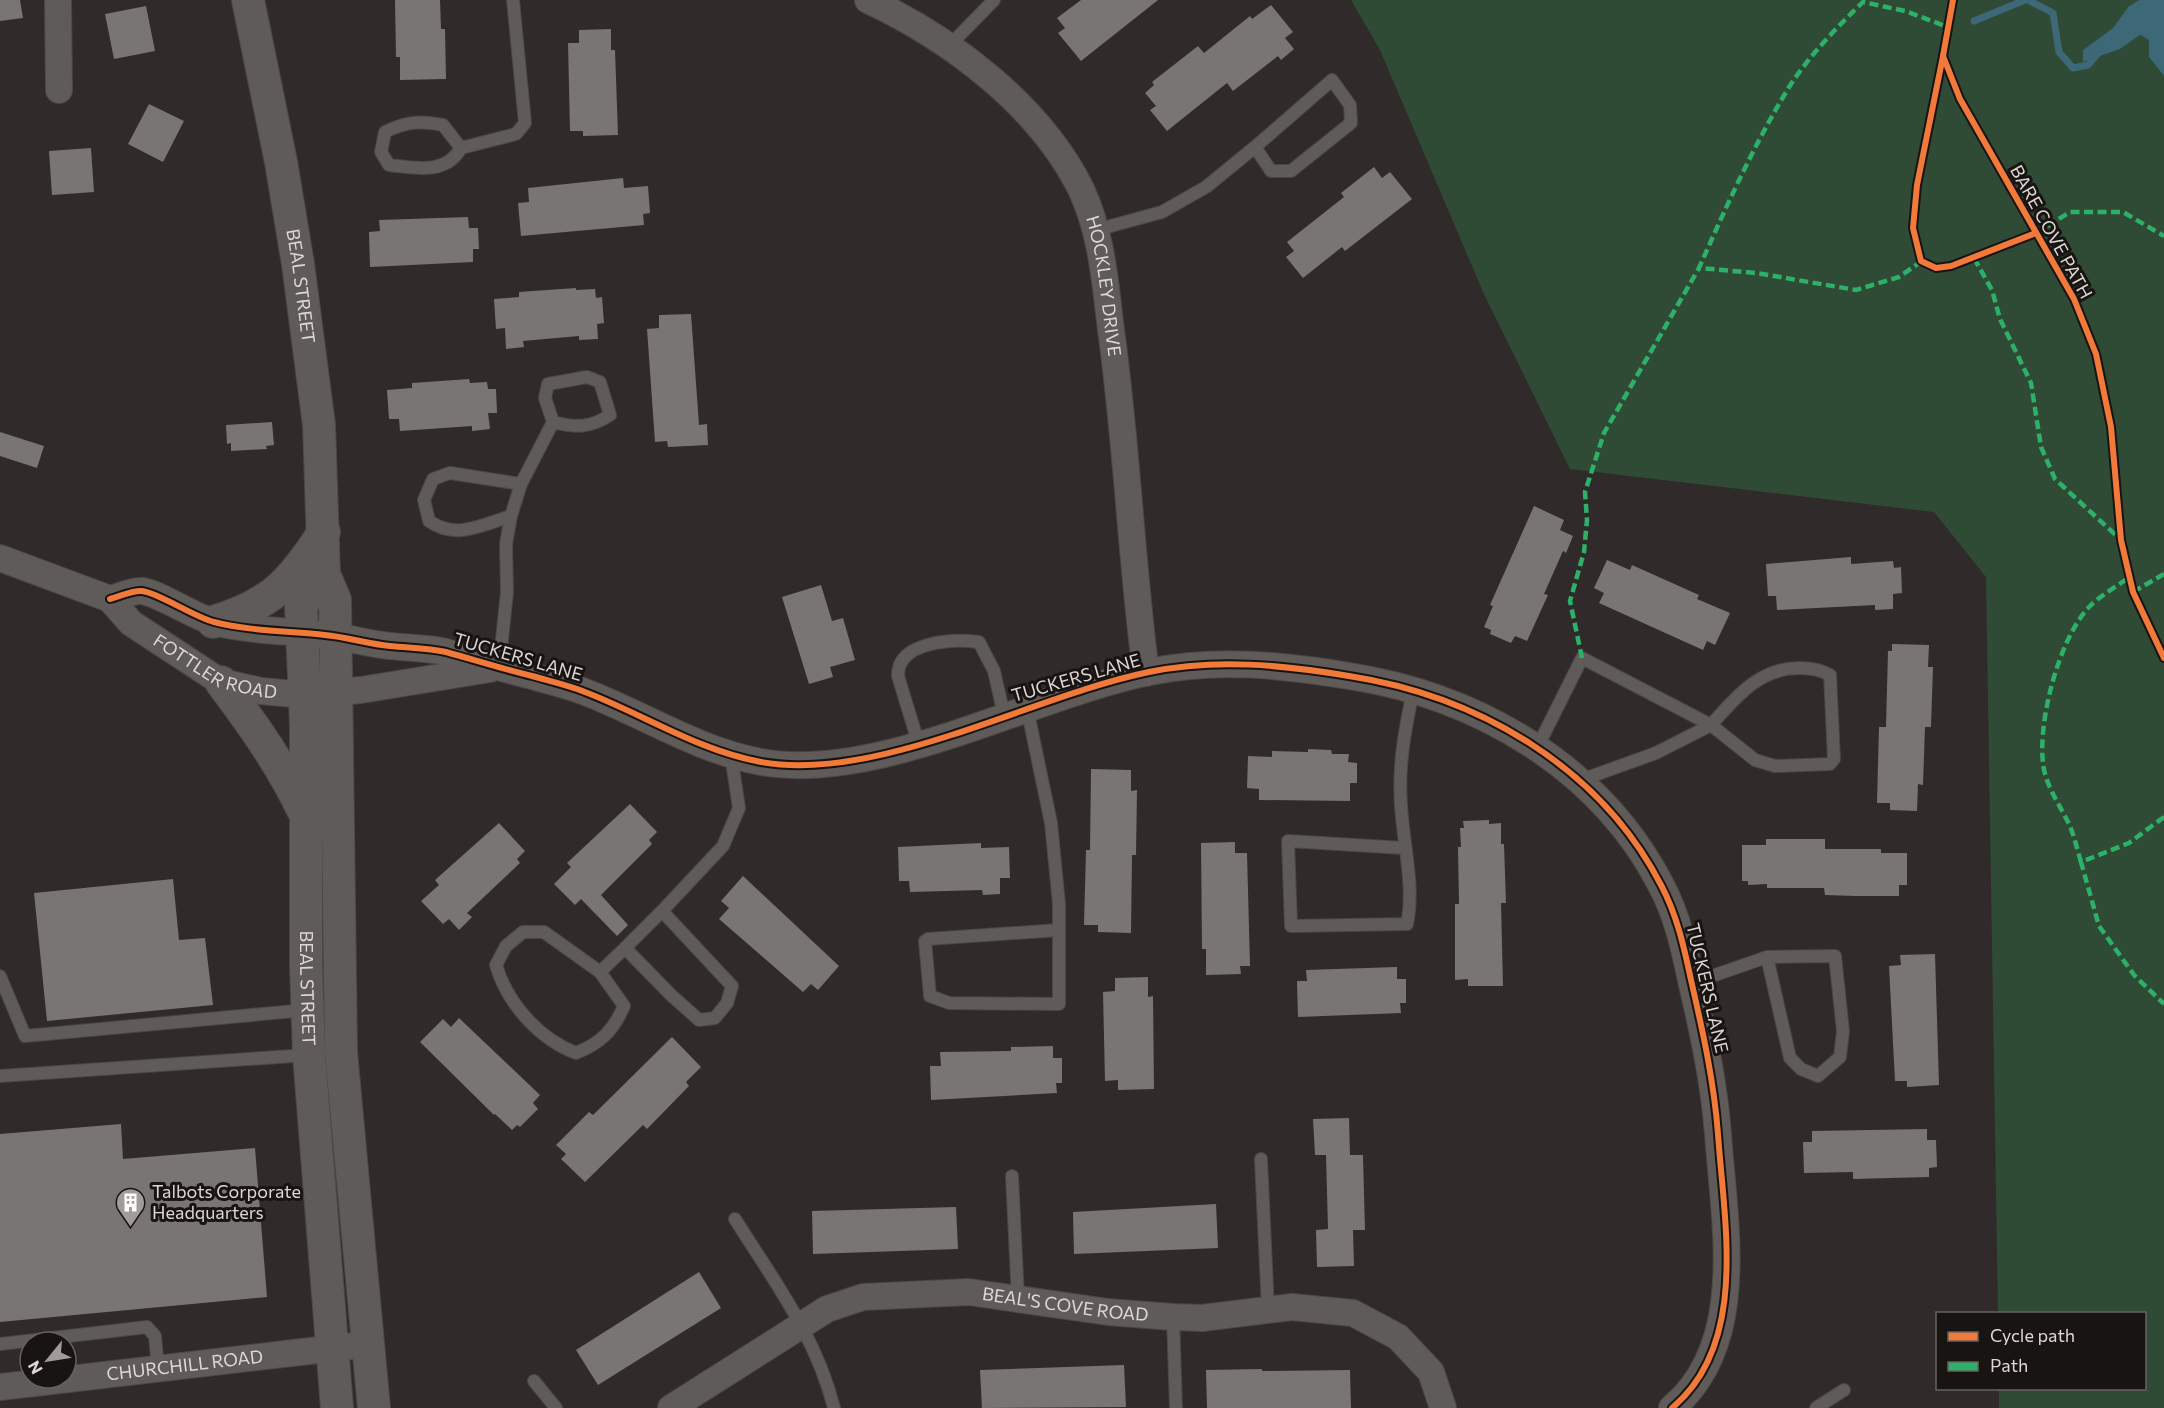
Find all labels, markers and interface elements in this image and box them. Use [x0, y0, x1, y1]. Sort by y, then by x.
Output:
street label: BARE COVE PATH [2006, 161, 2098, 302]
street label: HOCKLEY DRIVE [1082, 213, 1126, 358]
street label: BEAL STREET [282, 227, 320, 345]
street label: TUCKERS LANE [451, 627, 585, 685]
street label: FOTTLER ROAD [150, 629, 278, 702]
street label: TUCKERS LANE [1009, 648, 1143, 706]
street label: TUCKERS LANE [1682, 921, 1734, 1055]
street label: BEAL STREET [296, 931, 321, 1046]
place label: Talbots Corporate Headquarters [152, 1180, 301, 1223]
building icon: Talbots Corporate Headquarters [115, 1186, 147, 1228]
street label: BEAL'S COVE ROAD [981, 1282, 1149, 1325]
legend [1936, 1312, 2146, 1390]
text: Cycle path [1990, 1324, 2075, 1346]
north arrow [18, 1330, 78, 1390]
street label: CHURCHILL ROAD [105, 1345, 264, 1385]
text: Path [1990, 1354, 2028, 1376]
text: N [23, 1358, 46, 1378]

